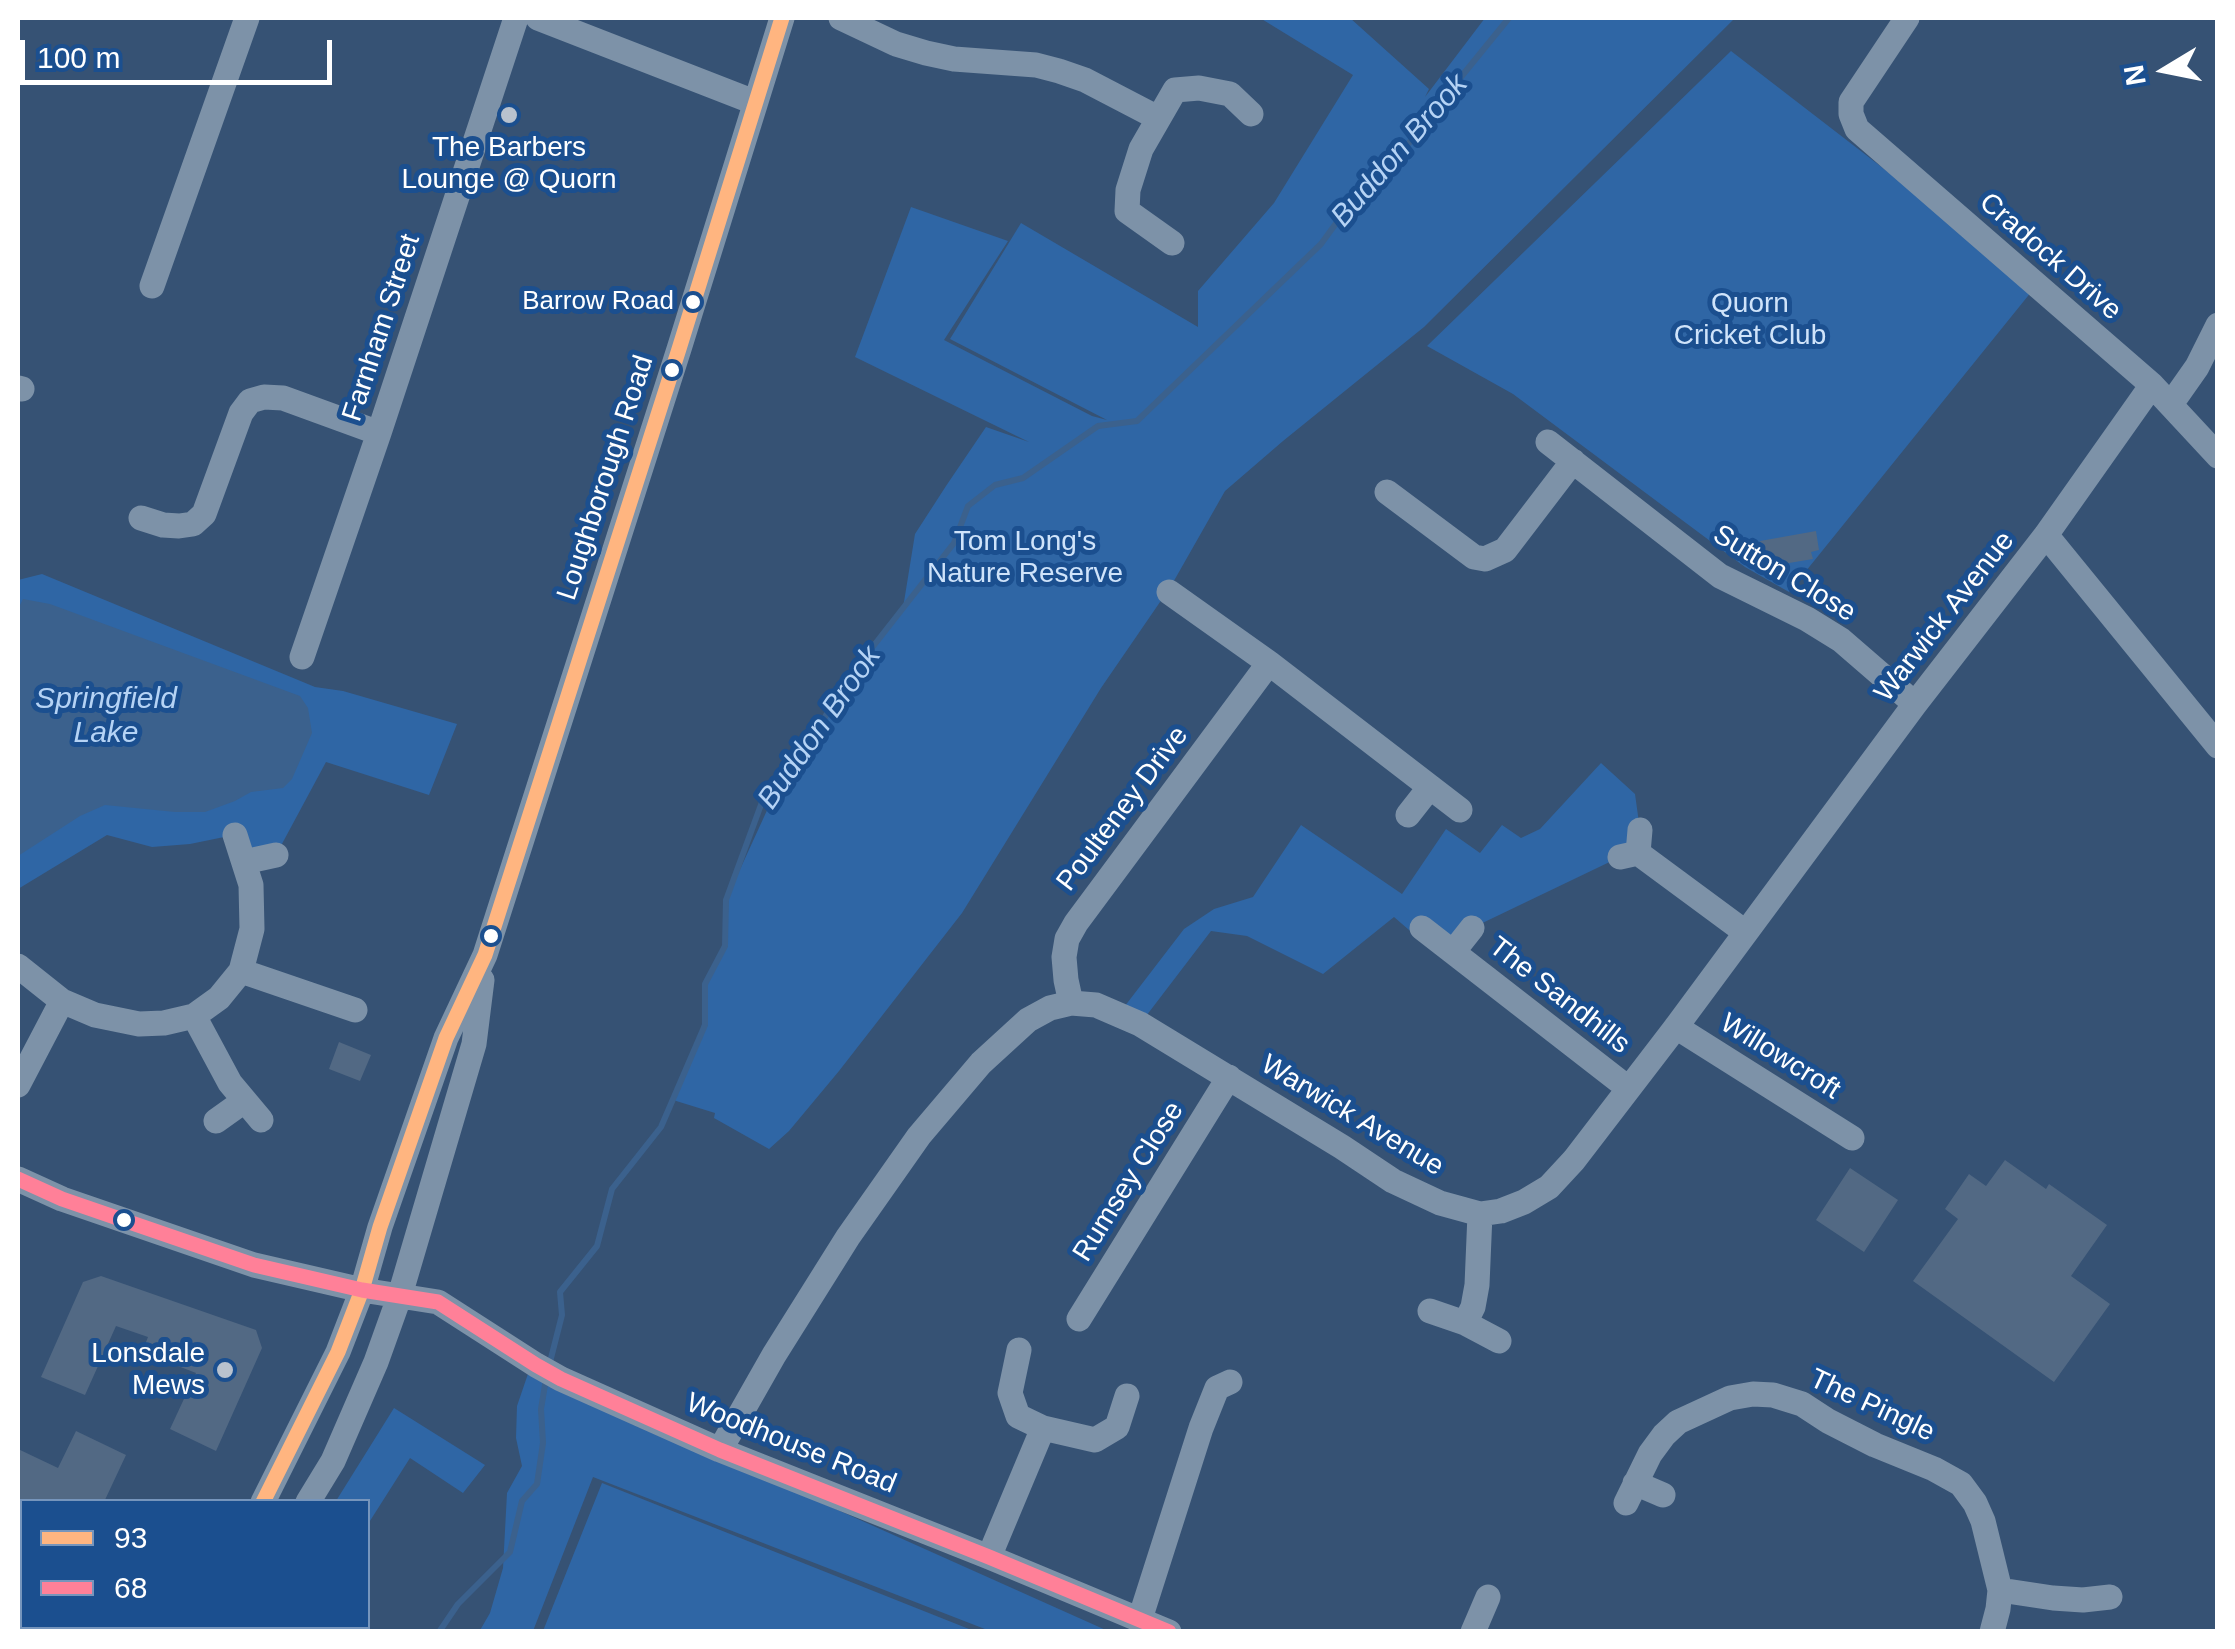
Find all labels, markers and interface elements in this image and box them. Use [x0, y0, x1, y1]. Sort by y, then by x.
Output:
scale bar [25, 20, 338, 82]
north arrow [2115, 20, 2215, 120]
text: 100 m [37, 41, 120, 74]
text: N [2118, 63, 2152, 88]
water label: Buddon Brook [1324, 67, 1476, 235]
marker: The Barbers Lounge @ Quorn [498, 104, 520, 126]
place label: The Barbers Lounge @ Quorn [401, 131, 617, 197]
street label: Cradock Drive [1972, 186, 2128, 328]
street label: Farnham Street [336, 230, 428, 426]
place label: Barrow Road [522, 286, 674, 318]
park label: Quorn Cricket Club [1674, 287, 1826, 353]
marker: Barrow Road [683, 292, 703, 312]
street label: Loughborough Road [551, 351, 661, 605]
unlabelled marker [662, 360, 682, 380]
street label: Sutton Close [1707, 518, 1861, 630]
park label: Tom Long's Nature Reserve [927, 525, 1123, 591]
street label: Warwick Avenue [1868, 525, 2022, 709]
water label: Buddon Brook [751, 640, 889, 816]
water label: Springfield Lake [35, 682, 177, 752]
street label: Poulteney Drive [1050, 720, 1196, 898]
unlabelled marker [481, 926, 501, 946]
street label: The Sandhills [1482, 931, 1636, 1061]
street label: Willowcroft [1714, 1007, 1846, 1107]
street label: Warwick Avenue [1255, 1048, 1449, 1184]
street label: Rumsey Close [1067, 1096, 1191, 1268]
unlabelled marker [114, 1210, 134, 1230]
place label: Lonsdale Mews [91, 1337, 205, 1403]
marker: Lonsdale Mews [214, 1359, 236, 1381]
street label: The Pingle [1804, 1362, 1940, 1450]
street label: Woodhouse Road [681, 1387, 901, 1501]
legend [20, 1499, 370, 1629]
text: 93 [114, 1521, 147, 1554]
text: 68 [114, 1571, 147, 1604]

